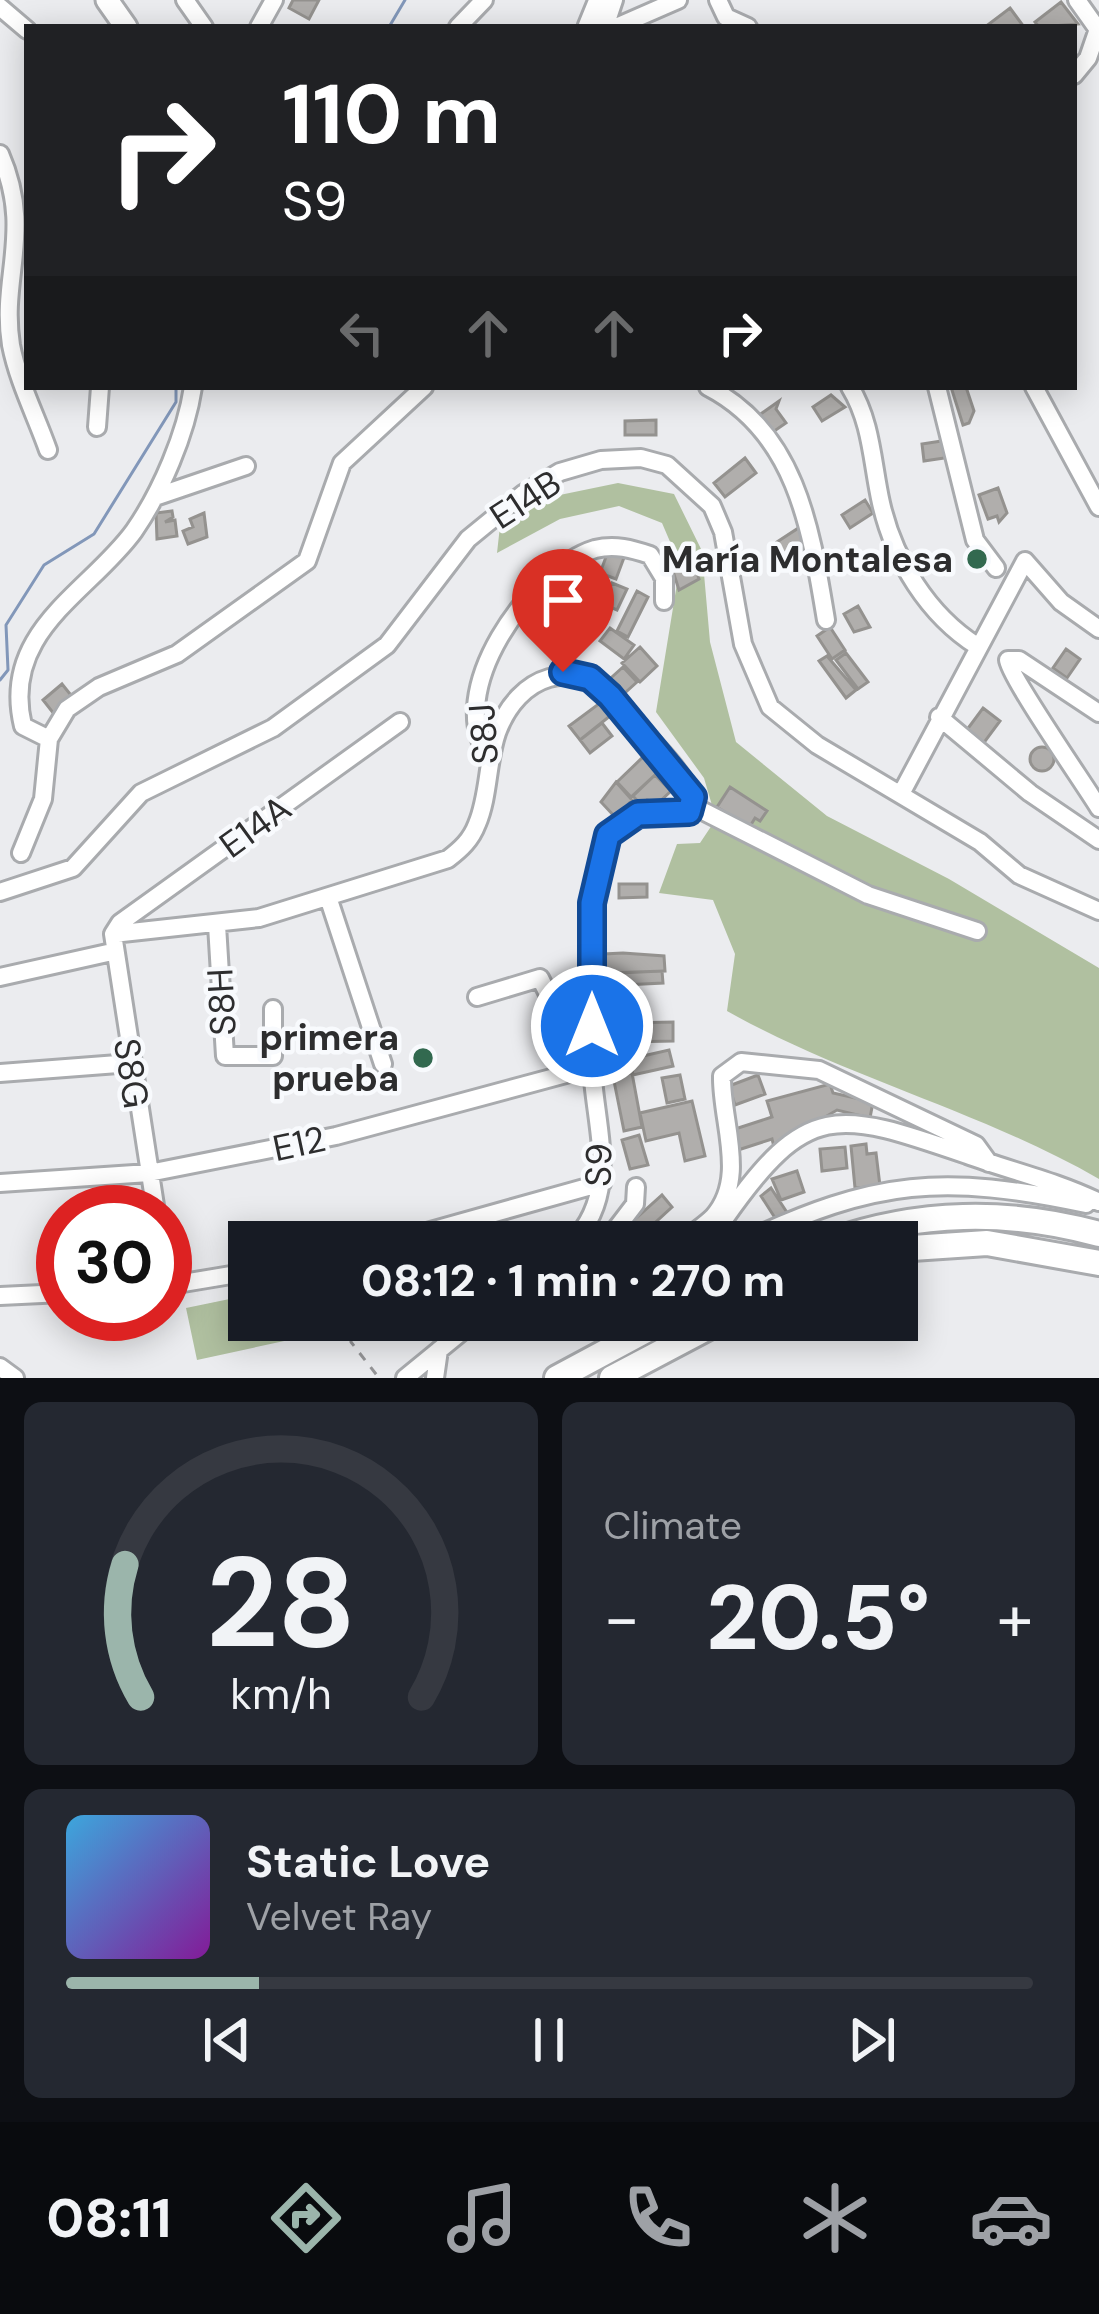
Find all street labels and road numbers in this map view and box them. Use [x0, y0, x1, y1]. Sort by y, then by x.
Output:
street label: E14B [481, 459, 570, 540]
street label: S8J [458, 702, 509, 766]
street label: E14A [210, 785, 300, 868]
street label: S8H [196, 967, 247, 1037]
street label: S8G [103, 1035, 160, 1111]
street label: E12 [269, 1115, 330, 1172]
street label: S9 [575, 1143, 622, 1187]

